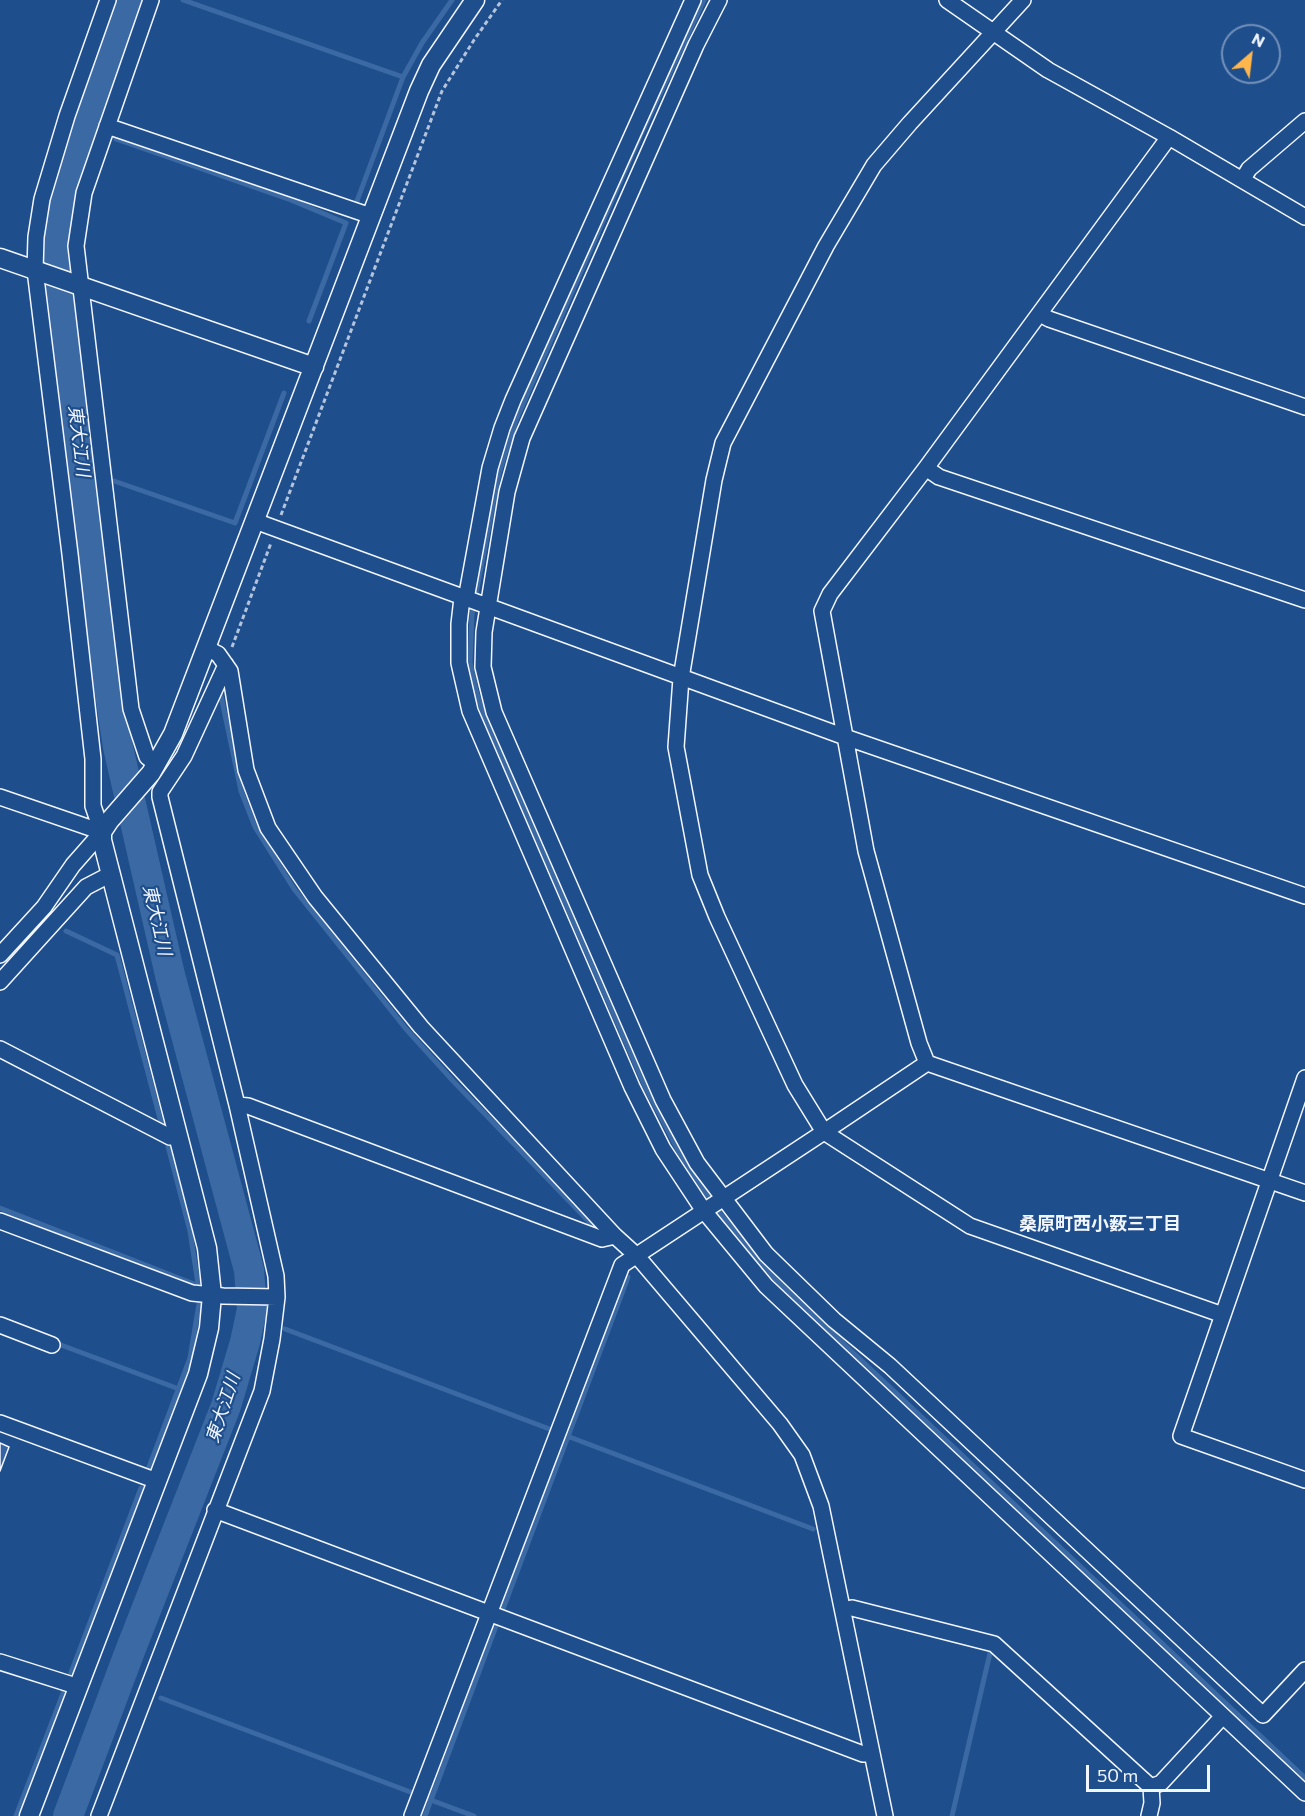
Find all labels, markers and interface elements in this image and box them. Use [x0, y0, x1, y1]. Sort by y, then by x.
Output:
north arrow [1221, 24, 1281, 84]
text: N [1249, 28, 1269, 51]
water label: 東大江川 [64, 404, 94, 478]
water label: 東大江川 [138, 882, 176, 958]
district label: 桑原町西小薮三丁目 [1019, 1213, 1181, 1235]
water label: 東大江川 [202, 1370, 244, 1446]
scale bar [1089, 1753, 1214, 1791]
text: 50 m [1097, 1764, 1138, 1786]

